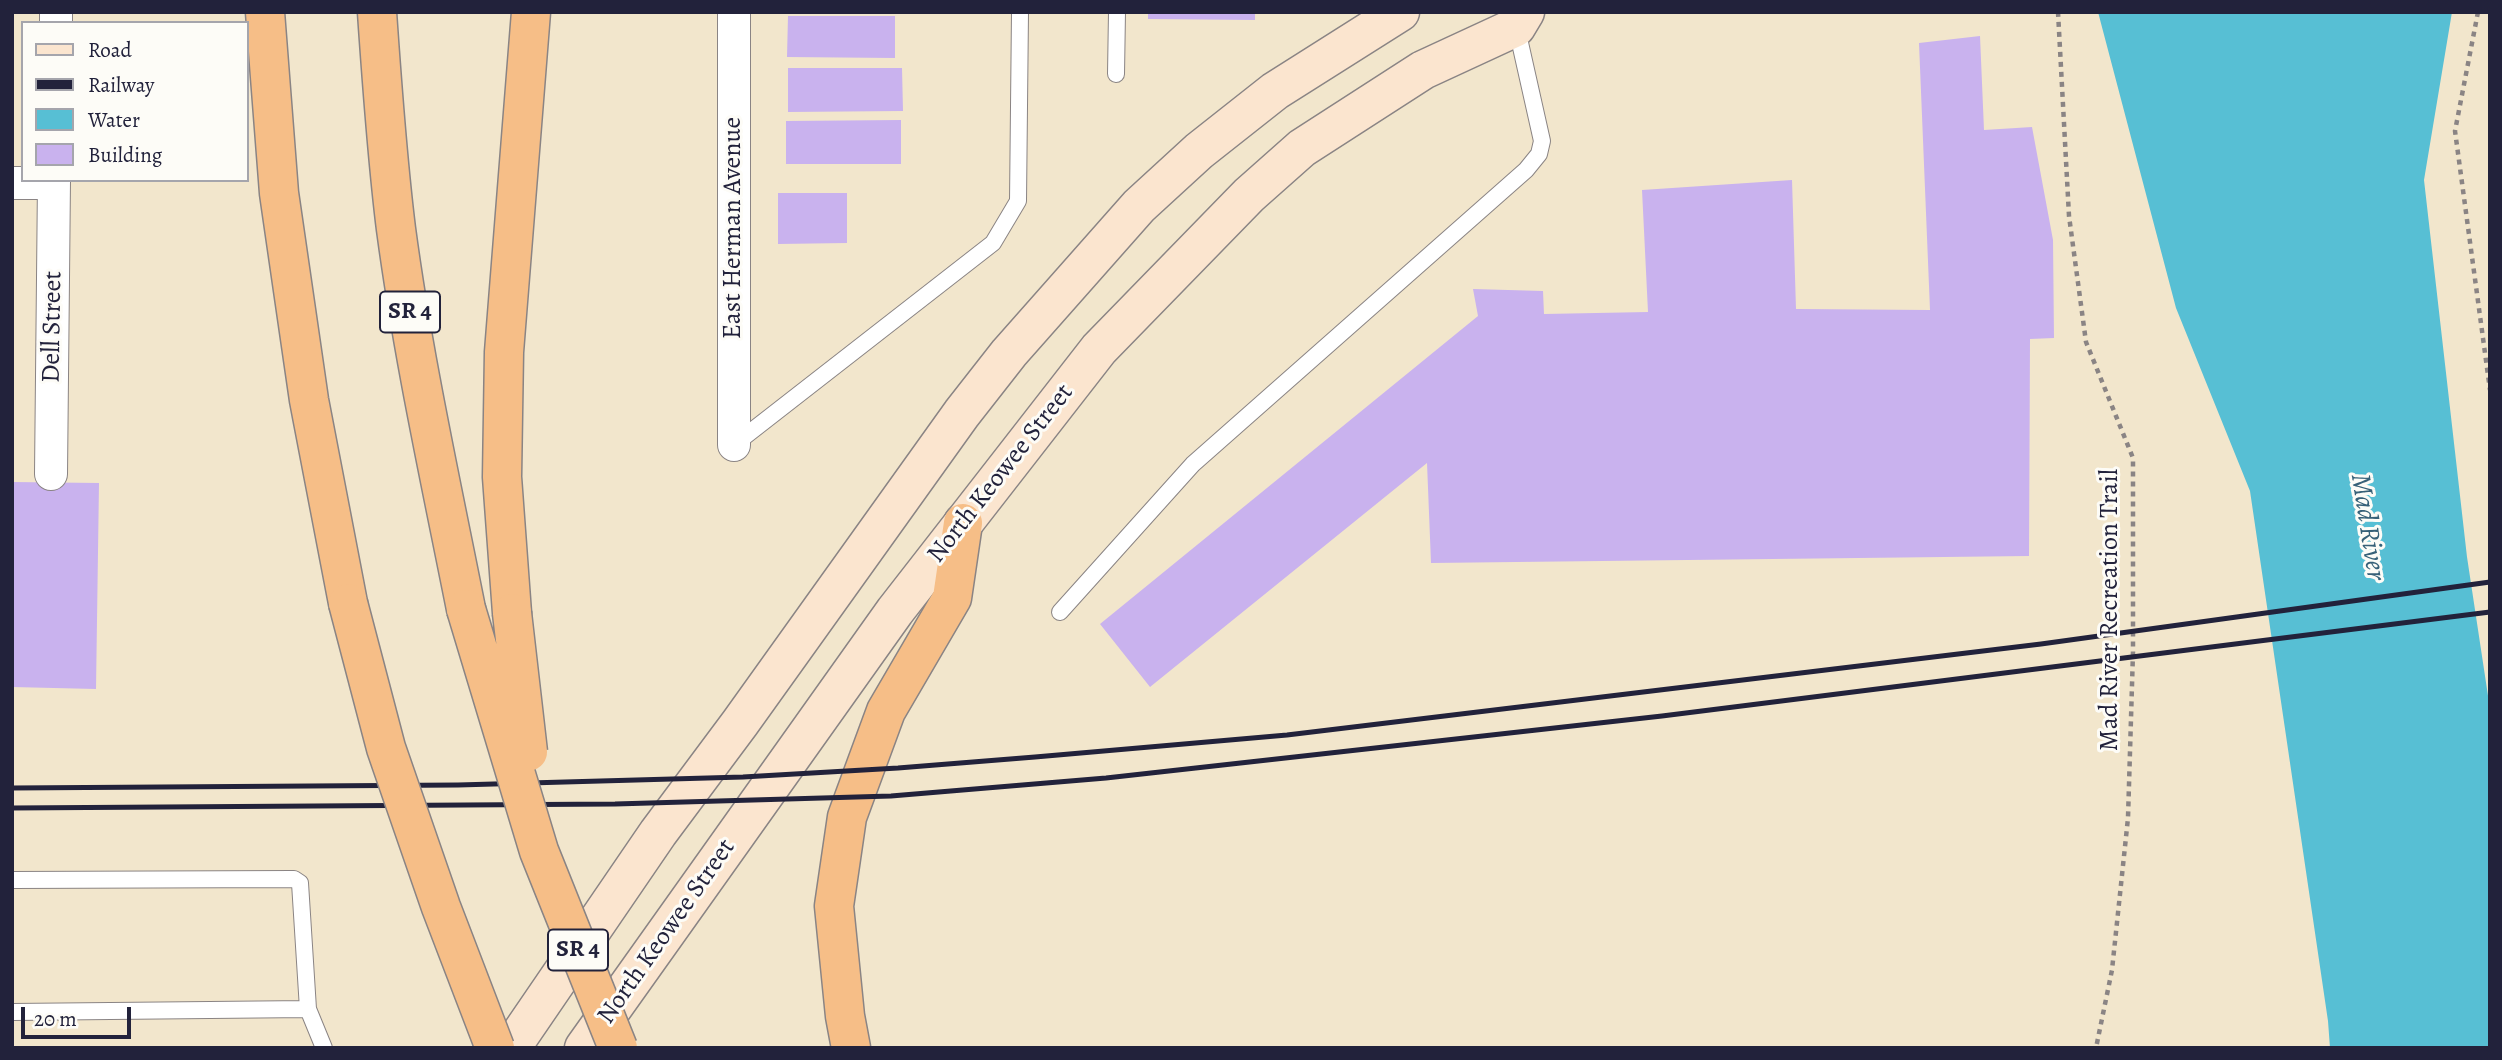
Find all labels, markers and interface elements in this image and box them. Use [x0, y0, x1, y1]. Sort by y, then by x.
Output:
legend [21, 21, 248, 182]
text: Road [88, 36, 132, 64]
text: Railway [88, 71, 154, 99]
text: Water [88, 106, 140, 134]
street label: East Herman Avenue [718, 117, 750, 339]
text: Building [88, 141, 162, 169]
street label: Dell Street [36, 271, 70, 383]
road number: SR 4 [380, 292, 440, 332]
street label: North Keowee Street [921, 378, 1081, 570]
street label: Mad River Recreation Trail [2095, 469, 2127, 751]
water label: Mad River [2342, 471, 2392, 583]
street label: North Keowee Street [591, 833, 743, 1031]
road number: SR 4 [548, 930, 608, 970]
scale bar [24, 993, 135, 1038]
text: 20 m [34, 1005, 77, 1033]

